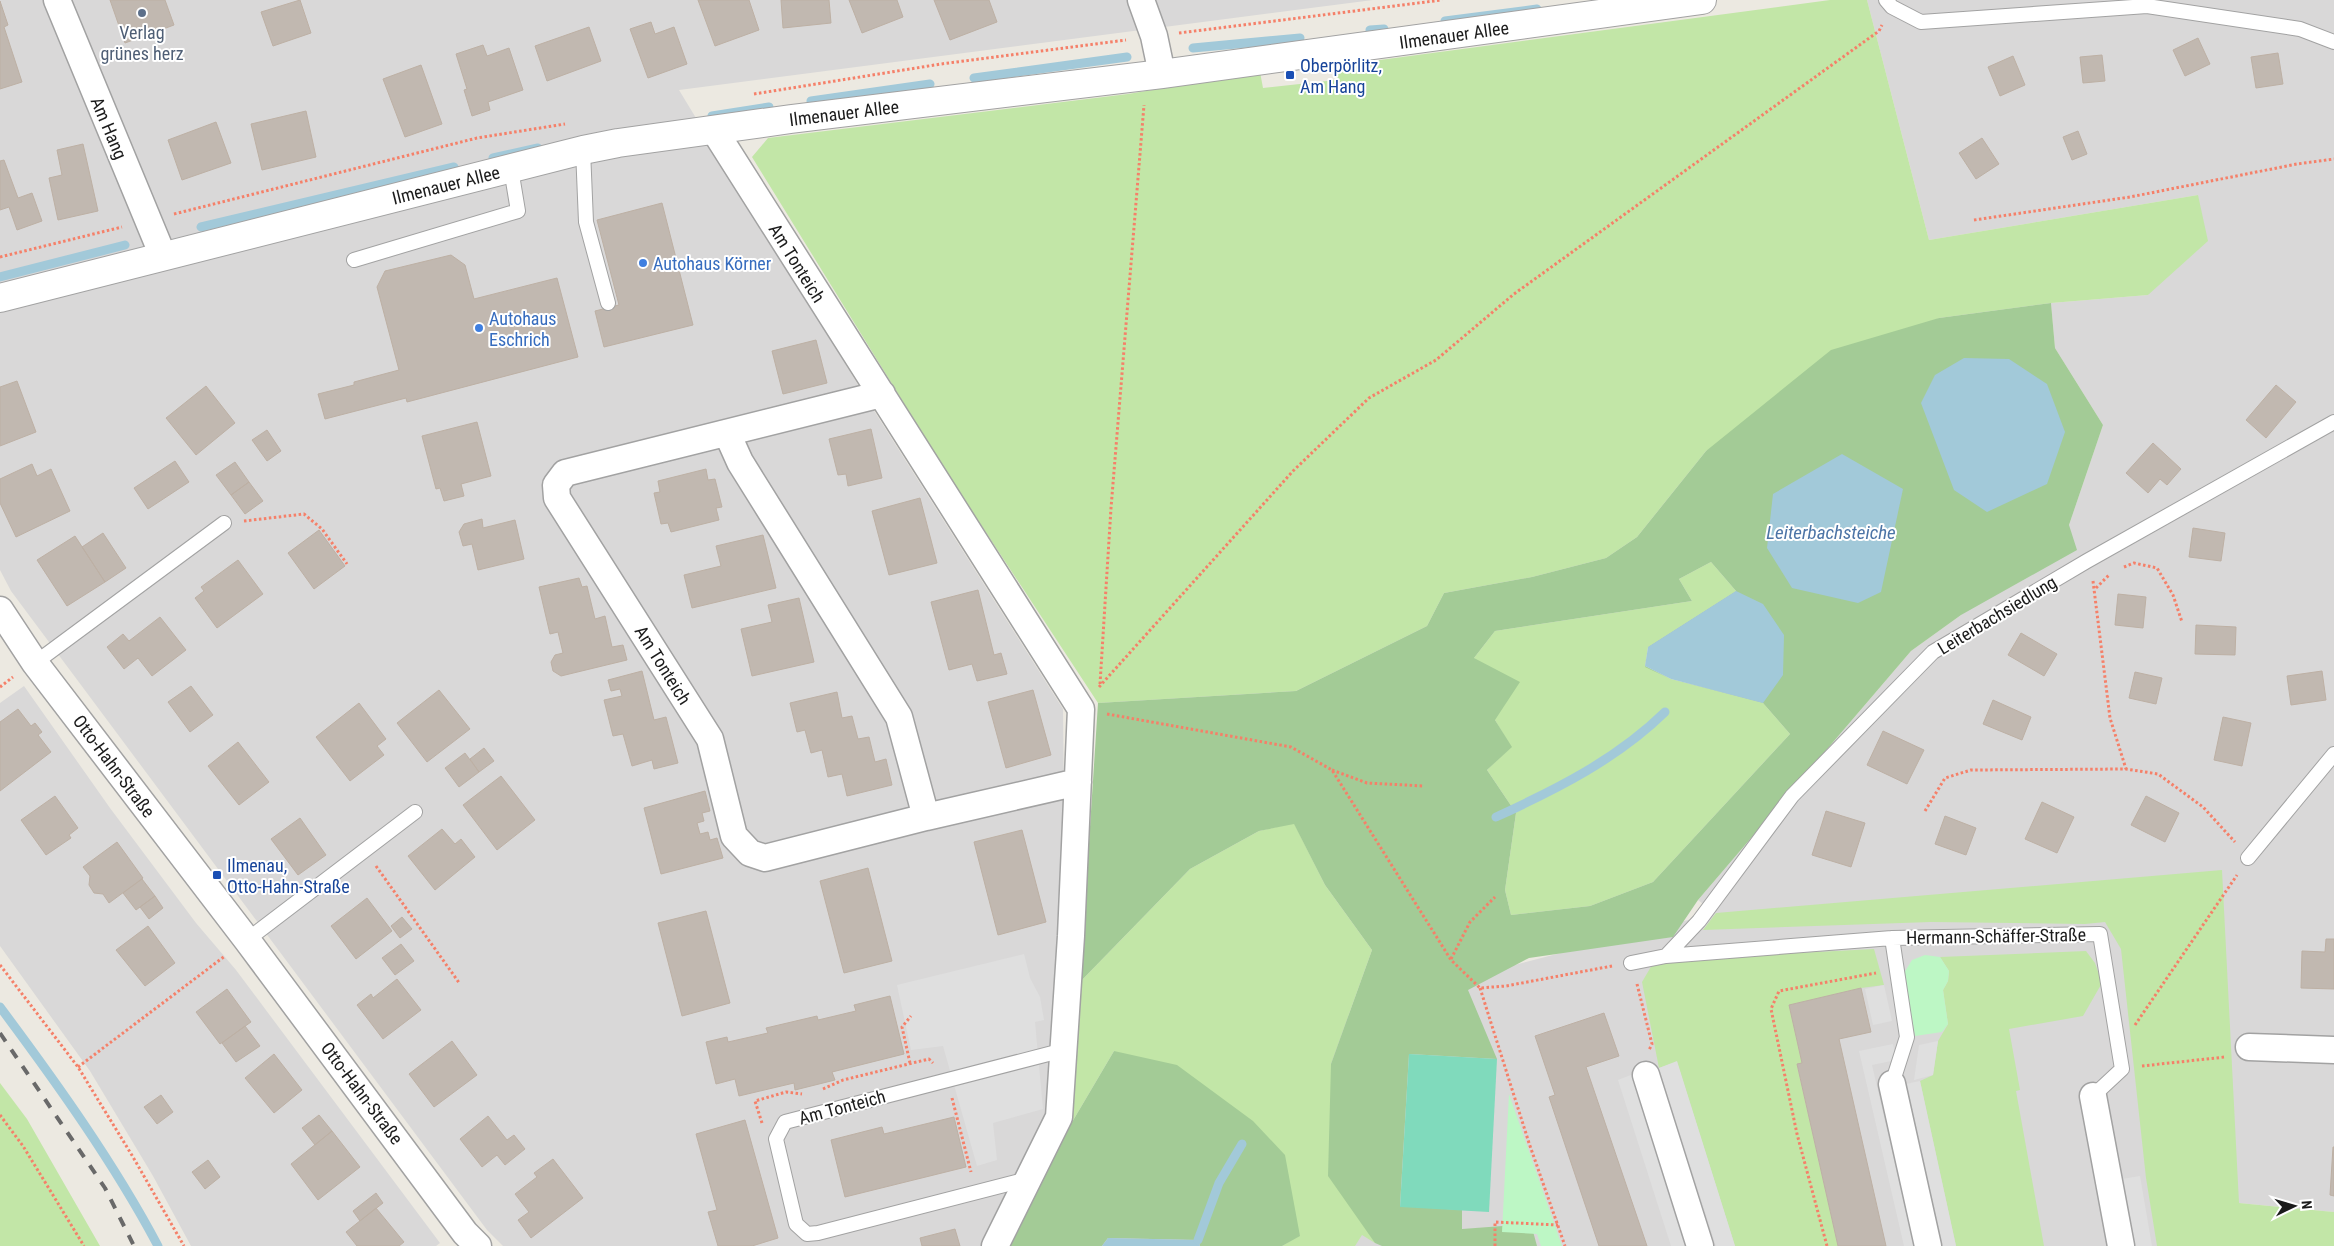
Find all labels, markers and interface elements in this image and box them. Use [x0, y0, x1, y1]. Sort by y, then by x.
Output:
marker: Verlag grünes herz [136, 7, 148, 19]
street label: Ilmenauer Allee [1398, 17, 1510, 53]
place label: Verlag grünes herz [100, 22, 184, 64]
place label: Oberpörlitz, Am Hang [1300, 55, 1382, 97]
marker: Oberpörlitz, Am Hang [1284, 69, 1296, 81]
street label: Am Hang [87, 94, 131, 162]
street label: Ilmenauer Allee [788, 96, 900, 130]
street label: Ilmenauer Allee [390, 161, 502, 209]
street label: Am Tonteich [765, 220, 829, 306]
place label: Autohaus Körner [653, 253, 772, 274]
marker: Autohaus Körner [637, 257, 649, 269]
place label: Autohaus Eschrich [489, 308, 556, 350]
marker: Autohaus Eschrich [473, 322, 485, 334]
water label: Leiterbachsteiche [1766, 521, 1896, 544]
street label: Leiterbachsiedlung [1934, 571, 2060, 659]
street label: Am Tonteich [631, 622, 695, 708]
street label: Otto-Hahn-Straße [69, 711, 159, 821]
place label: Ilmenau, Otto-Hahn-Straße [227, 855, 350, 897]
marker: Ilmenau, Otto-Hahn-Straße [211, 869, 223, 881]
street label: Hermann-Schäffer-Straße [1906, 924, 2086, 948]
street label: Otto-Hahn-Straße [317, 1038, 407, 1148]
street label: Am Tonteich [796, 1085, 888, 1129]
north arrow [2269, 1181, 2319, 1231]
text: N [2299, 1200, 2315, 1210]

